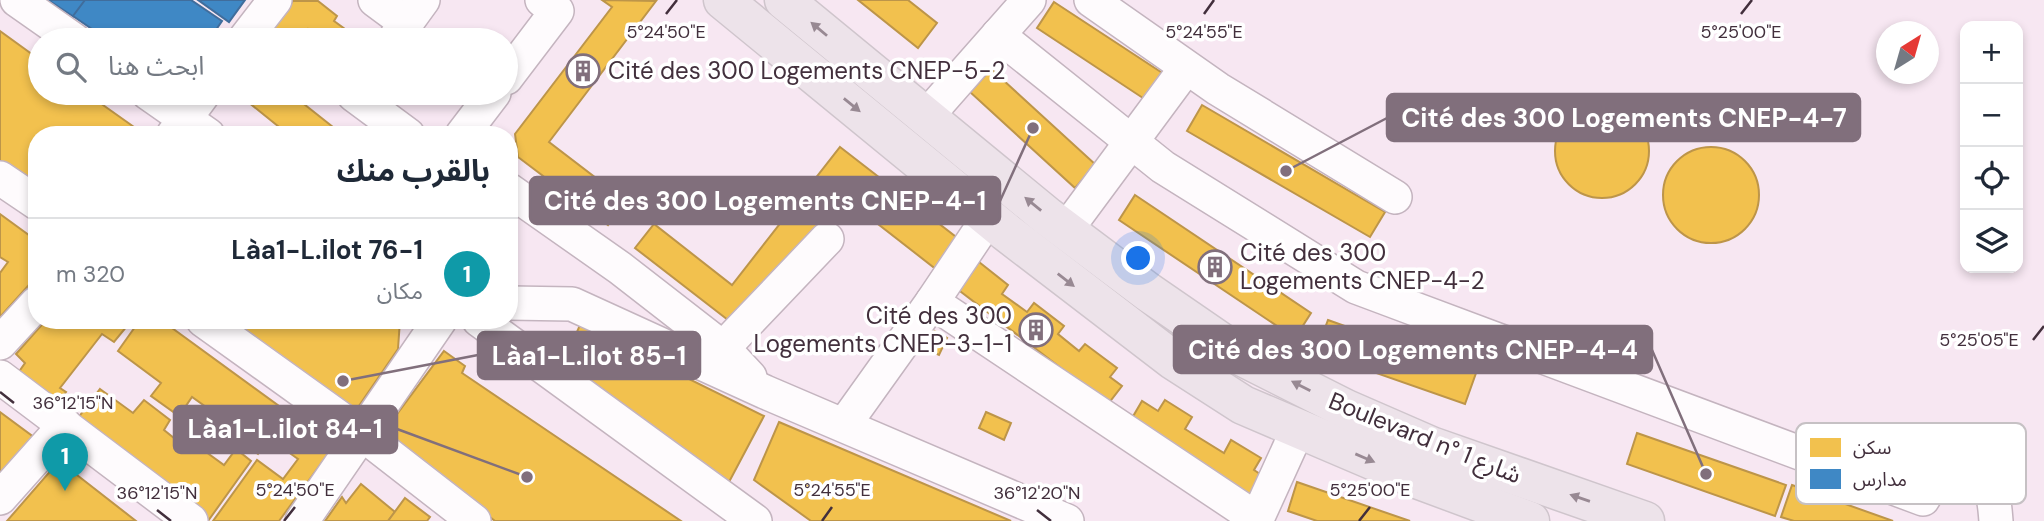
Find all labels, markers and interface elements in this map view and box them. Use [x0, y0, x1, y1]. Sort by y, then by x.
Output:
text: 5°24'50"E [626, 20, 706, 44]
text: 5°24'55"E [1165, 20, 1243, 44]
text: 5°25'00"E [1700, 20, 1782, 44]
north arrow [1876, 21, 1939, 84]
map controls [1960, 21, 2023, 273]
button: + [1960, 21, 2023, 84]
one-way arrow [810, 22, 827, 37]
search box [28, 28, 518, 105]
icon: search [52, 48, 90, 86]
text: ابحث هنا [108, 49, 205, 83]
building icon: Cité des 300 Logements CNEP-5-2 [564, 52, 602, 90]
place label: Cité des 300 Logements CNEP-5-2 [608, 55, 1005, 86]
button: − [1960, 84, 2023, 147]
callout: Cité des 300 Logements CNEP-4-7 [1387, 94, 1860, 141]
one-way arrow [843, 97, 861, 112]
text: Cité des 300 Logements CNEP-4-7 [1401, 101, 1847, 135]
button: locate [1960, 147, 2023, 210]
text: بالقرب منك [337, 151, 490, 190]
callout: Cité des 300 Logements CNEP-4-1 [530, 177, 1000, 224]
text: Cité des 300 Logements CNEP-4-1 [544, 184, 986, 218]
one-way arrow [1024, 197, 1041, 212]
button: layers [1960, 210, 2023, 273]
text: Làa1-L.ilot 76-1 [231, 233, 423, 267]
place label: Cité des 300 Logements CNEP-4-2 [1240, 237, 1485, 296]
your location [1121, 241, 1155, 275]
building icon: Cité des 300 Logements CNEP-4-2 [1196, 248, 1234, 286]
text: 320 m [56, 259, 125, 289]
text: 1 [463, 259, 471, 289]
one-way arrow [1057, 272, 1075, 287]
text: مكان [377, 276, 423, 306]
place label: Cité des 300 Logements CNEP-3-1-1 [754, 300, 1012, 359]
building icon: Cité des 300 Logements CNEP-3-1-1 [1017, 311, 1055, 349]
callout: Cité des 300 Logements CNEP-4-4 [1174, 326, 1652, 373]
text: 5°25'05"E [1939, 328, 2019, 352]
callout: Làa1-L.ilot 85-1 [478, 332, 700, 379]
text: Cité des 300 Logements CNEP-4-4 [1188, 333, 1638, 367]
text: Làa1-L.ilot 85-1 [492, 339, 686, 373]
one-way arrow [1291, 381, 1311, 392]
street label: Boulevard n° شارع 1 [1324, 385, 1526, 492]
text: 36°12'15"N [33, 391, 113, 415]
callout: Làa1-L.ilot 84-1 [174, 406, 397, 453]
text: Làa1-L.ilot 84-1 [187, 412, 383, 446]
legend [1796, 423, 2026, 504]
pin: 1 [42, 433, 88, 491]
text: سكن [1853, 435, 1891, 460]
one-way arrow [1355, 452, 1376, 463]
text: مدارس [1853, 467, 1907, 492]
text: 5°24'50"E [255, 478, 335, 502]
text: 5°24'55"E [793, 478, 871, 502]
text: 5°25'00"E [1329, 478, 1411, 502]
text: 36°12'15"N [117, 481, 197, 505]
text: 36°12'20"N [993, 481, 1081, 505]
one-way arrow [1570, 492, 1591, 503]

